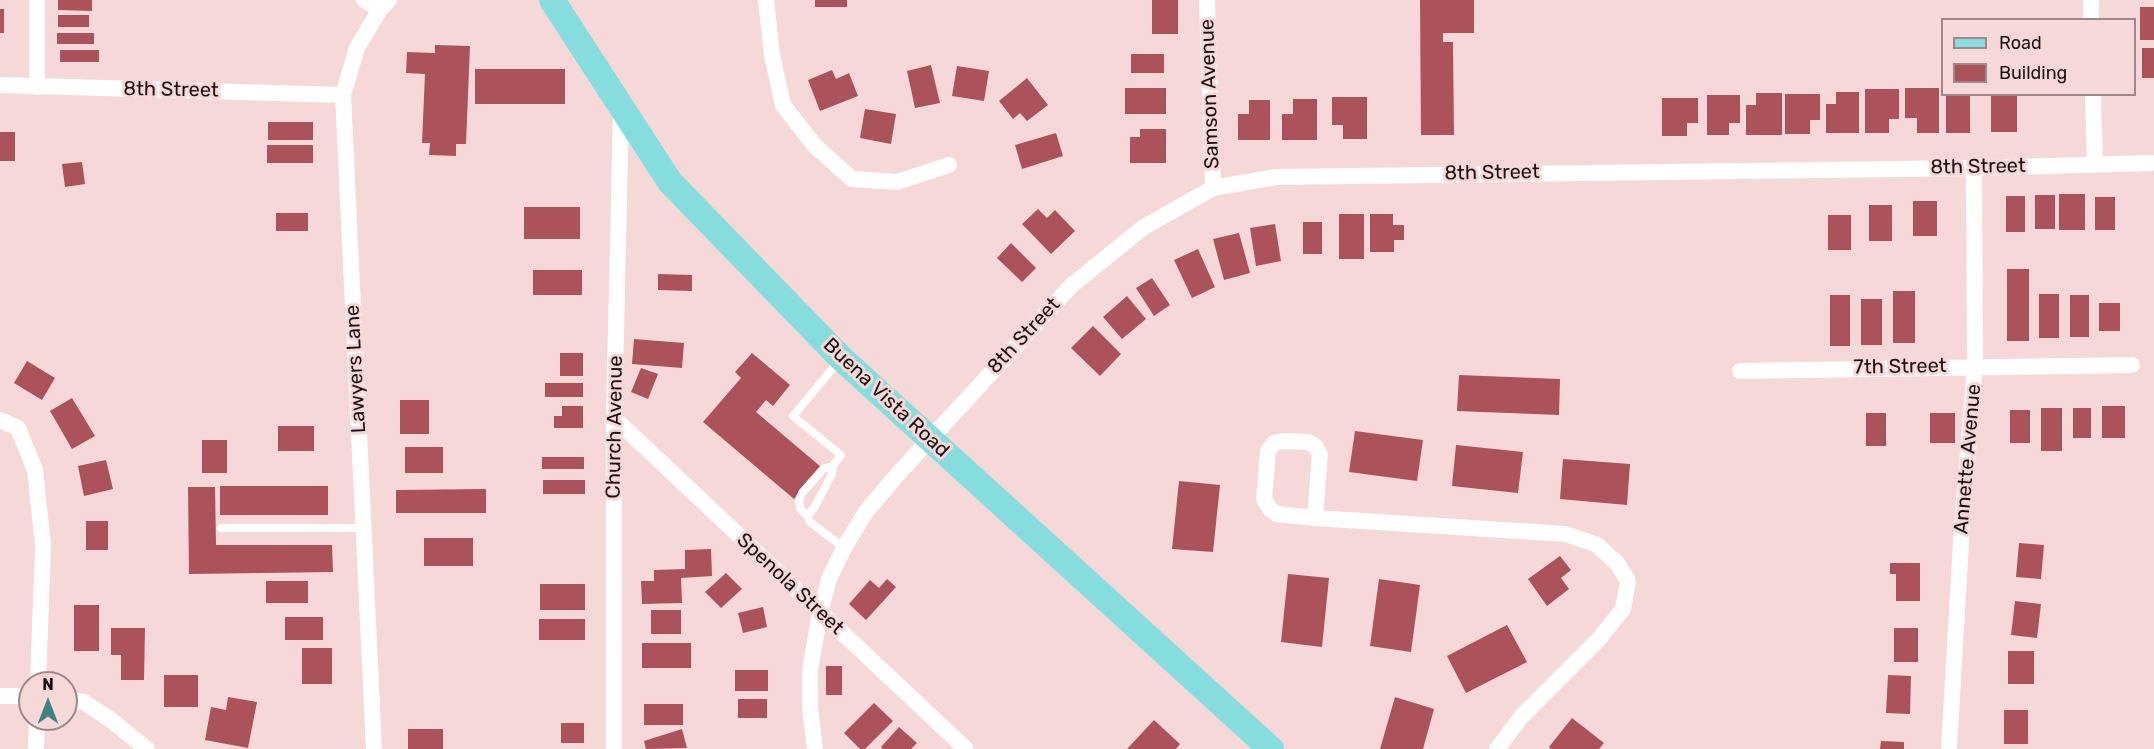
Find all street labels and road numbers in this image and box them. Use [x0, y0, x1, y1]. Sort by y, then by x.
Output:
street label: Samson Avenue [1195, 19, 1225, 169]
street label: 8th Street [123, 77, 219, 103]
street label: 8th Street [1930, 154, 2026, 180]
street label: 8th Street [1444, 160, 1540, 186]
street label: 8th Street [983, 293, 1065, 379]
street label: Lawyers Lane [341, 304, 371, 434]
street label: Buena Vista Road [818, 333, 954, 463]
street label: 7th Street [1853, 354, 1947, 380]
street label: Church Avenue [602, 355, 628, 499]
street label: Annette Avenue [1949, 383, 1987, 535]
street label: Spenola Street [731, 528, 849, 640]

